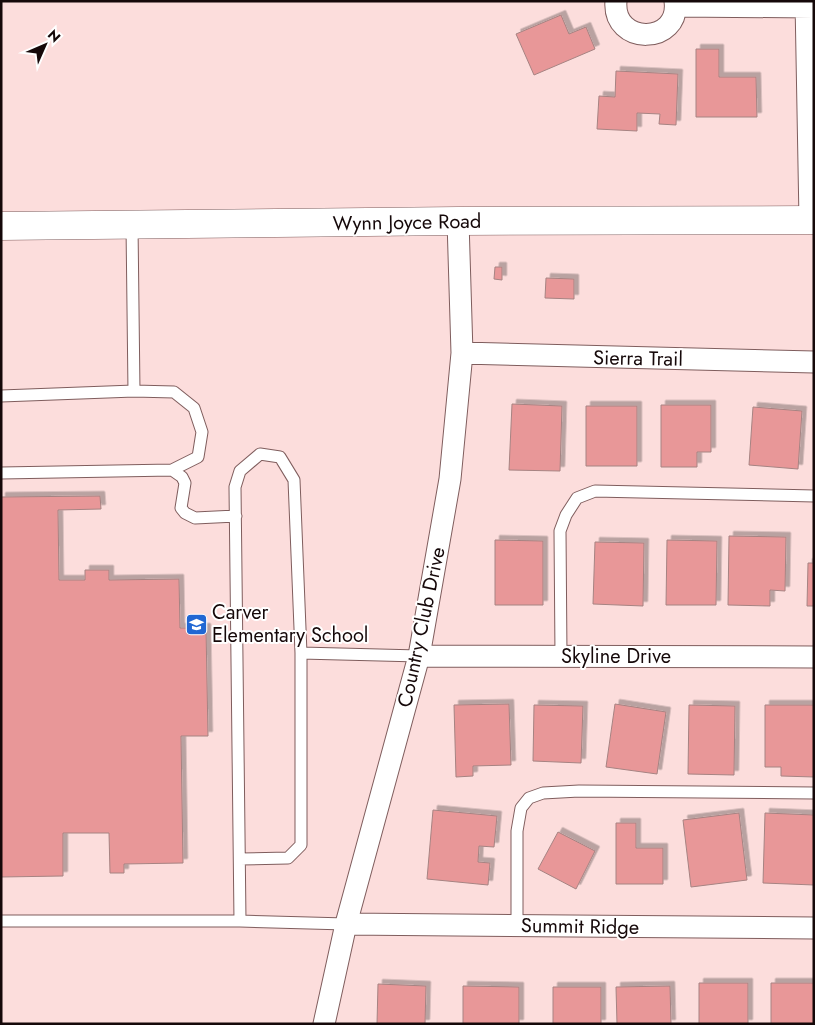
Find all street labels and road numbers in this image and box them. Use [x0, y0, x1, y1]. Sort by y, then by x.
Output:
street label: Wynn Joyce Road [333, 207, 482, 238]
street label: Sierra Trail [593, 343, 683, 374]
street label: Country Club Drive [390, 544, 453, 710]
street label: Skyline Drive [561, 642, 671, 671]
street label: Summit Ridge [521, 911, 639, 942]

